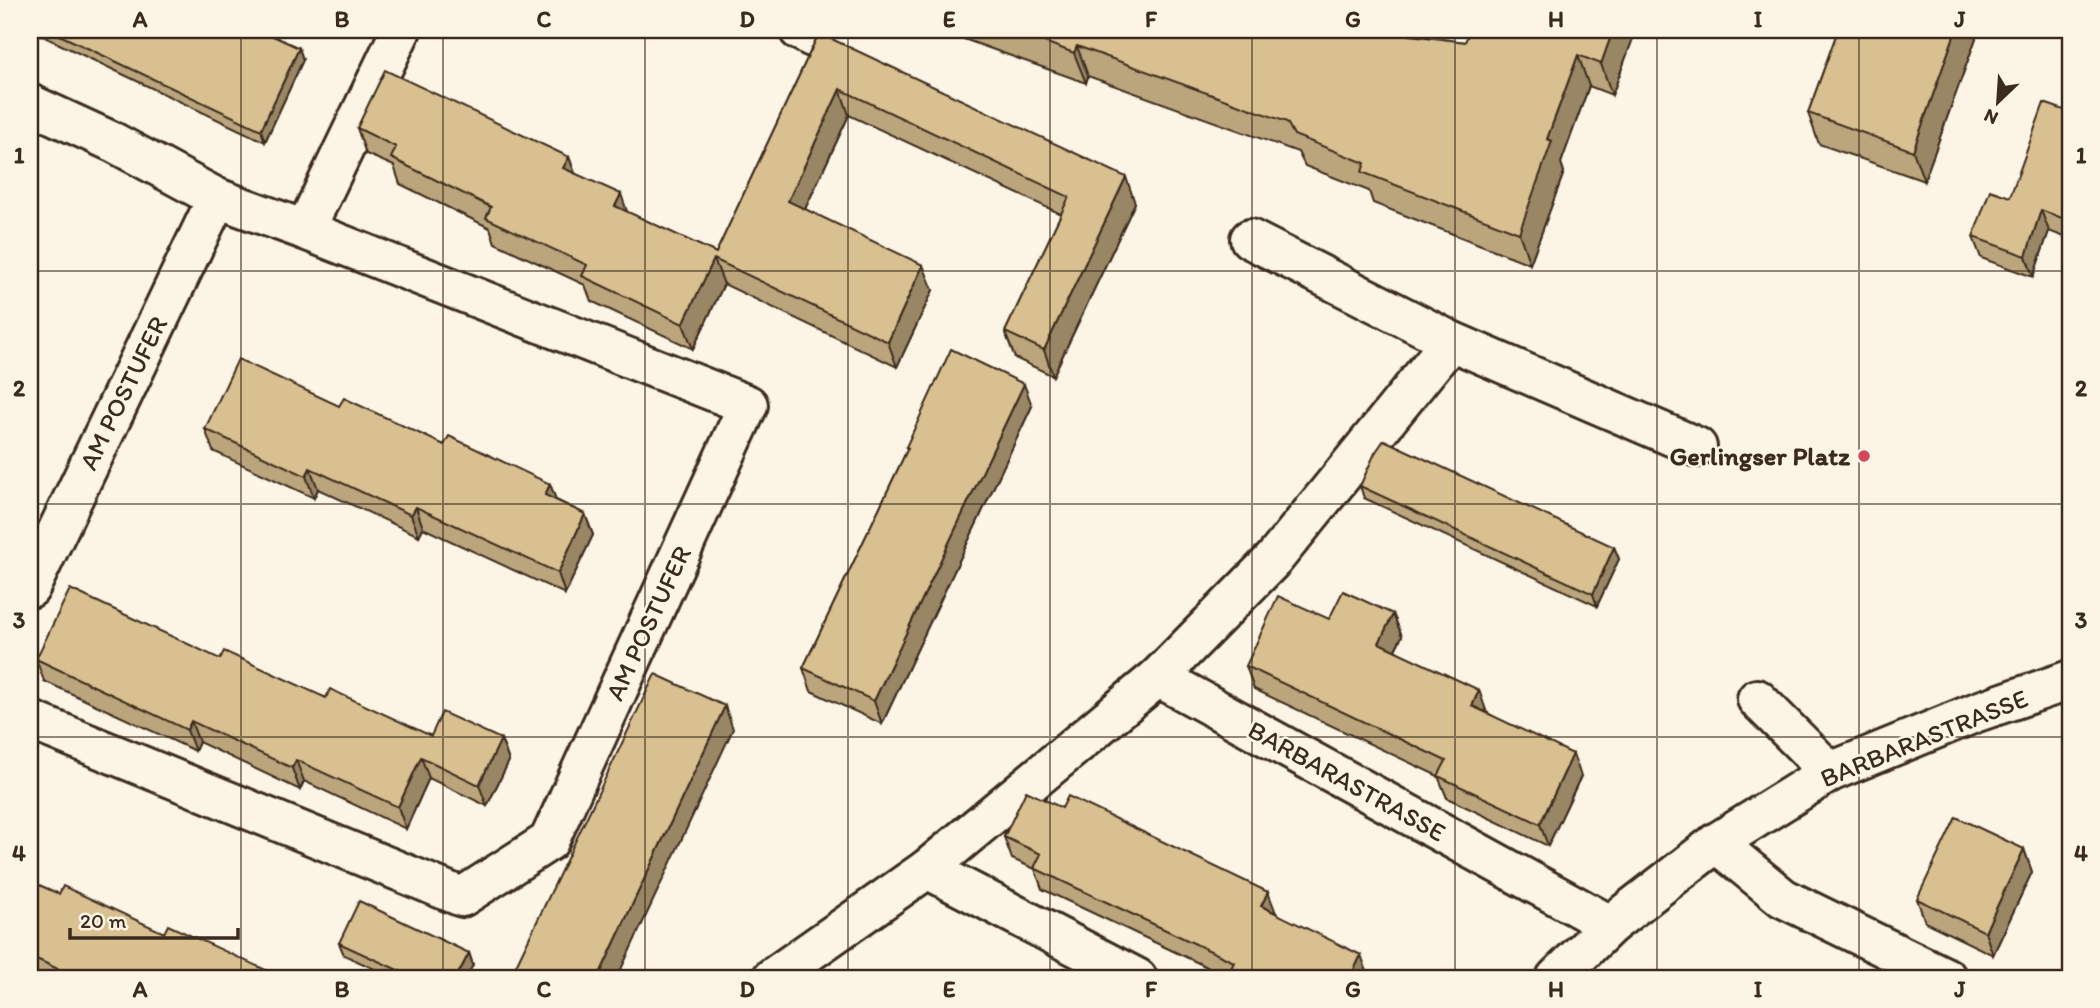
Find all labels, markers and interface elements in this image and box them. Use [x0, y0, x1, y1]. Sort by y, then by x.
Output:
text: A [132, 5, 148, 33]
text: B [335, 5, 350, 33]
text: C [537, 5, 552, 33]
text: D [739, 5, 755, 33]
text: E [943, 5, 956, 33]
text: F [1145, 5, 1158, 33]
text: G [1345, 5, 1361, 33]
text: H [1548, 5, 1564, 33]
text: I [1754, 5, 1763, 33]
text: J [1953, 5, 1966, 33]
north arrow [1964, 66, 2034, 136]
text: N [1980, 104, 2002, 130]
text: 1 [14, 141, 25, 169]
text: 1 [2076, 141, 2087, 169]
street label: AM POSTUFER [72, 311, 174, 475]
text: 2 [13, 374, 26, 402]
text: 2 [2075, 374, 2088, 402]
place label: Gerlingser Platz [1669, 440, 1851, 472]
marker: Gerlingser Platz [1856, 448, 1872, 464]
street label: AM POSTUFER [598, 541, 698, 705]
text: 3 [13, 606, 26, 634]
text: 3 [2075, 606, 2088, 634]
street label: BARBARASTRASSE [1816, 682, 2032, 794]
street label: BARBARASTRASSE [1243, 713, 1451, 849]
text: 4 [12, 839, 26, 867]
text: 4 [2074, 839, 2088, 867]
scale bar [70, 896, 238, 940]
text: 20 m [80, 908, 127, 933]
text: A [132, 975, 148, 1003]
text: B [335, 975, 350, 1003]
text: C [537, 975, 552, 1003]
text: D [739, 975, 755, 1003]
text: E [943, 975, 956, 1003]
text: F [1145, 975, 1158, 1003]
text: G [1345, 975, 1361, 1003]
text: H [1548, 975, 1564, 1003]
text: I [1754, 975, 1763, 1003]
text: J [1953, 975, 1966, 1003]

